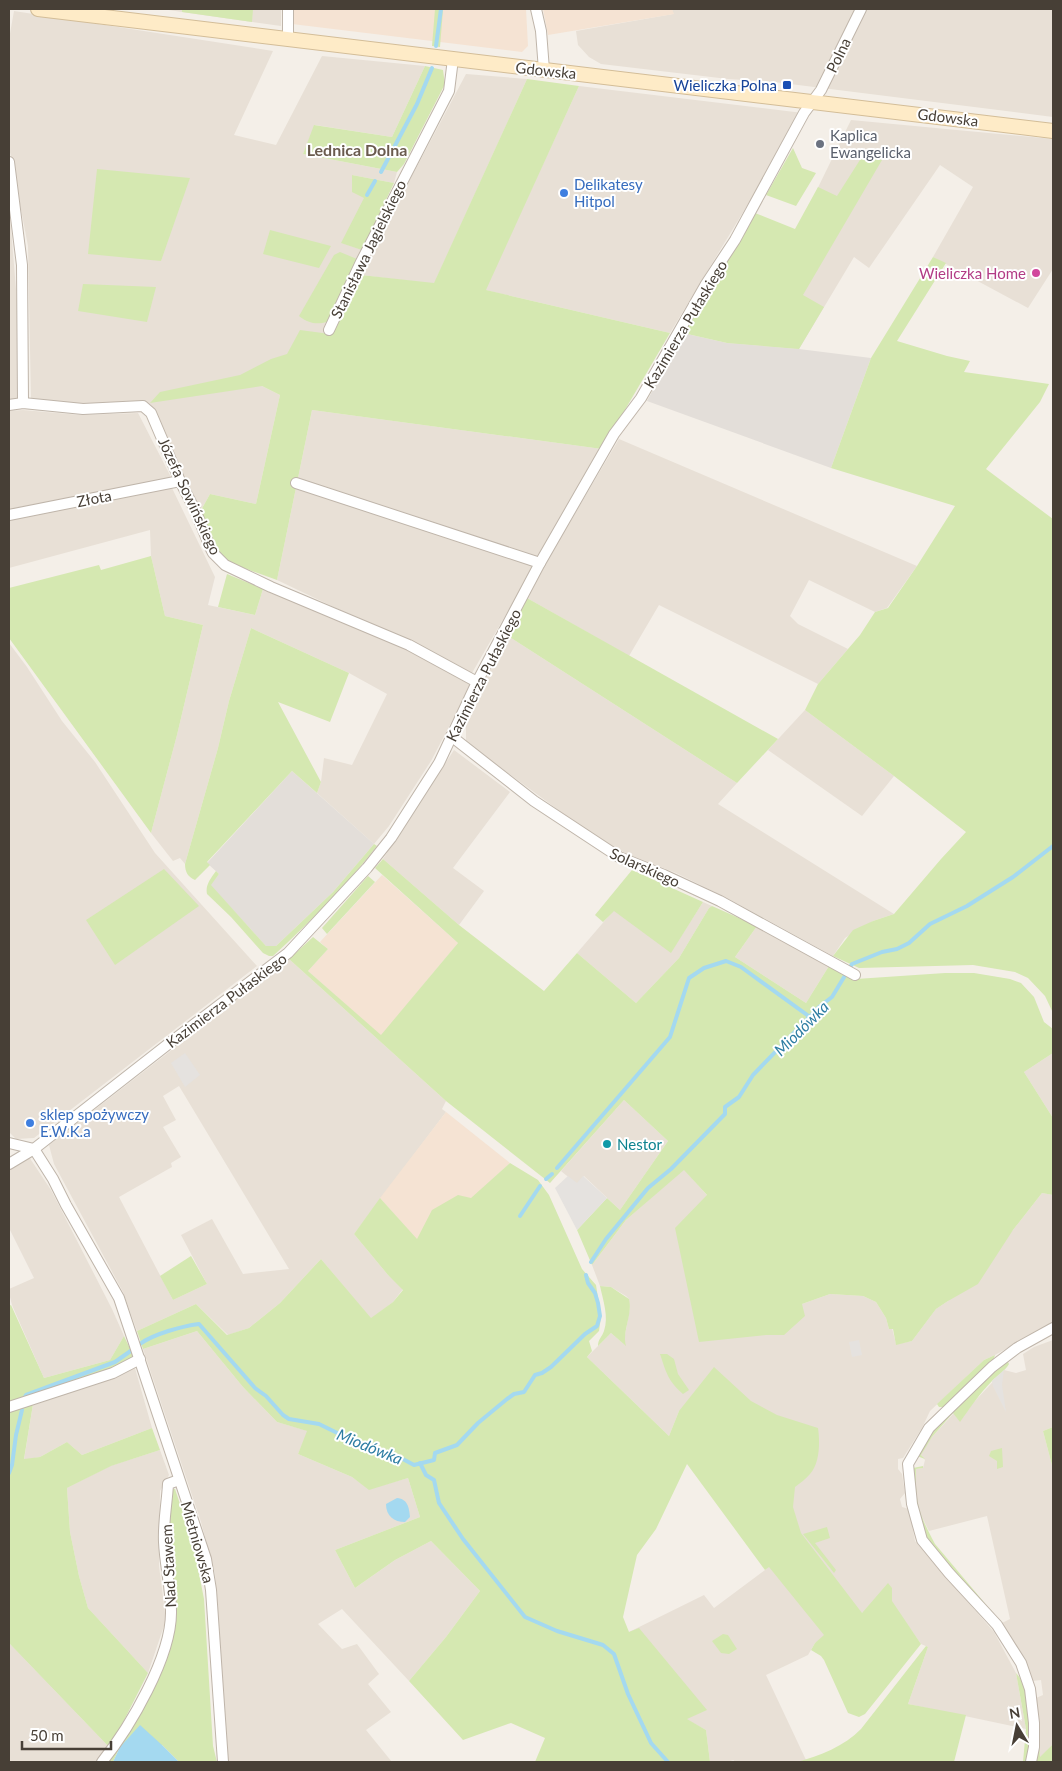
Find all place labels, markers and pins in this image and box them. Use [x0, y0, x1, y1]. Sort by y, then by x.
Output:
place label: Wieliczka Polna [674, 76, 777, 94]
marker: Wieliczka Polna [781, 79, 793, 91]
place label: Kaplica Ewangelicka [830, 126, 911, 161]
marker: Kaplica Ewangelicka [814, 138, 826, 150]
place label: Delikatesy Hitpol [574, 175, 643, 210]
marker: Delikatesy Hitpol [558, 187, 570, 199]
place label: Wieliczka Home [919, 264, 1026, 282]
marker: Wieliczka Home [1030, 267, 1042, 279]
place label: sklep spożywczy E.W.K.a [40, 1105, 149, 1140]
marker: sklep spożywczy E.W.K.a [24, 1117, 36, 1129]
place label: Nestor [617, 1135, 662, 1153]
marker: Nestor [601, 1138, 613, 1150]

